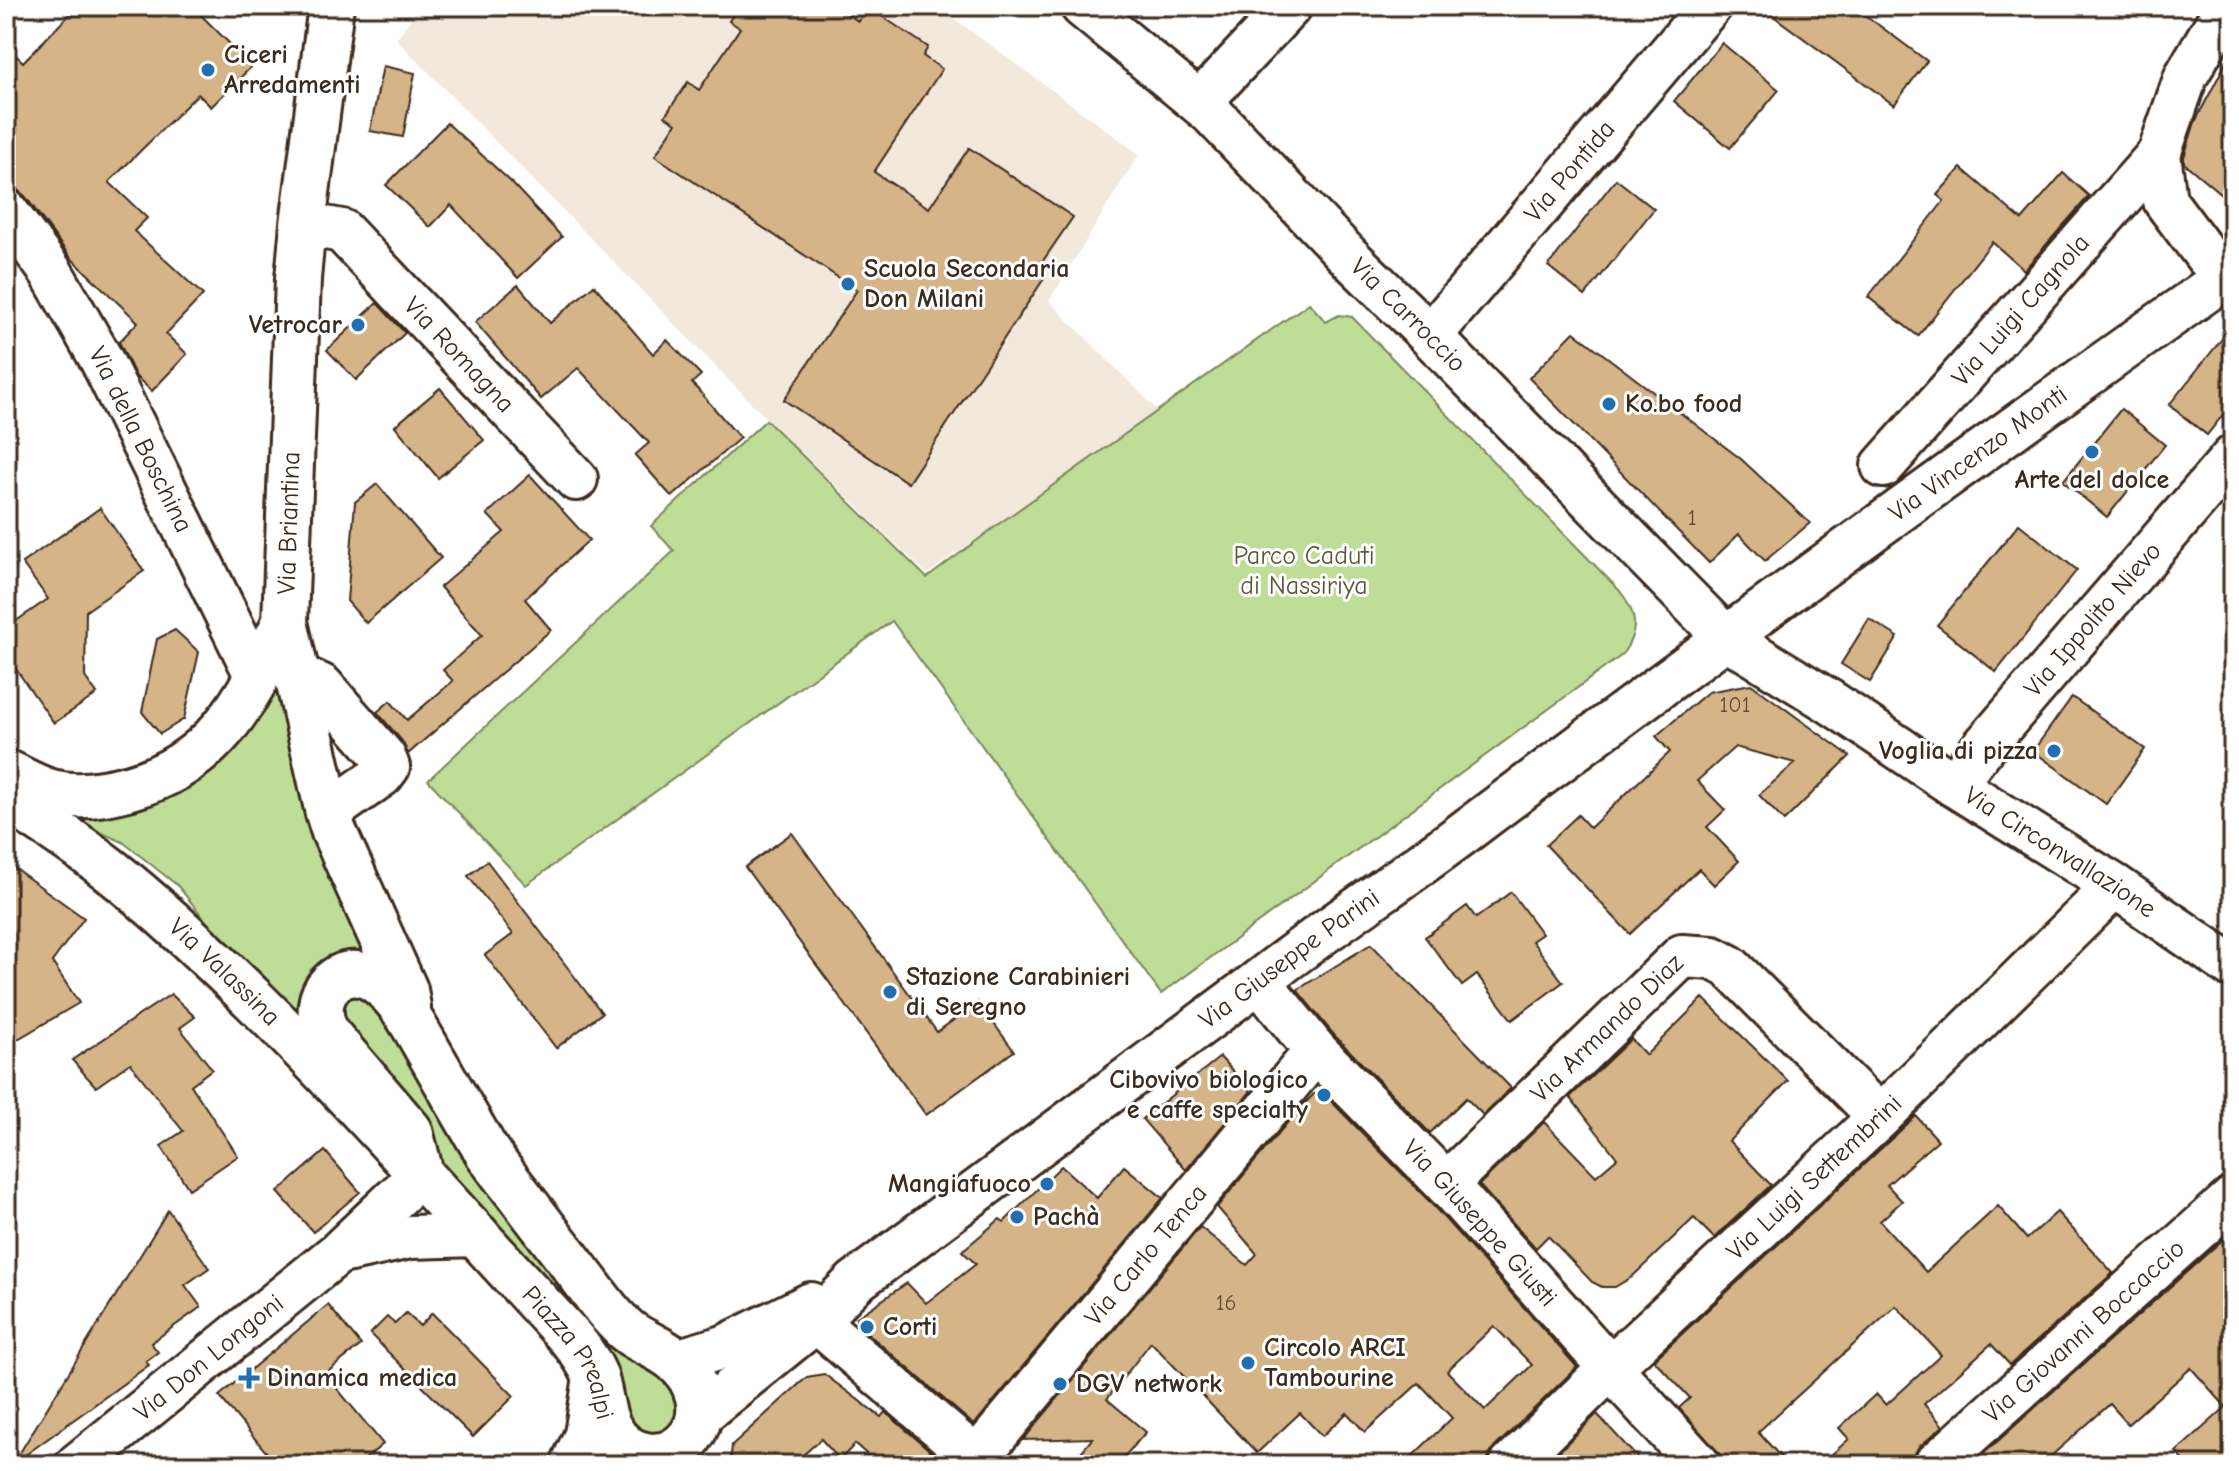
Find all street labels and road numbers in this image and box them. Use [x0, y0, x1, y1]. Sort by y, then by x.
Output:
street label: Via Pontida [1518, 114, 1621, 228]
street label: Via Luigi Cagnola [1946, 228, 2096, 392]
street label: Via Carroccio [1344, 252, 1472, 379]
street label: Via Romagna [397, 291, 520, 419]
street label: Via della Boschina [82, 341, 199, 537]
street label: Via Vincenzo Monti [1883, 380, 2073, 528]
street label: Via Briantina [272, 451, 306, 595]
street label: Via Ippolito Nievo [2018, 536, 2168, 703]
street label: Via Circonvallazione [1959, 780, 2162, 924]
street label: Via Giuseppe Parini [1194, 883, 1385, 1035]
street label: Via Valassina [163, 912, 286, 1032]
street label: Via Armando Diaz [1525, 948, 1689, 1109]
street label: Via Luigi Settembrini [1721, 1089, 1908, 1267]
street label: Via Giuseppe Giusti [1396, 1134, 1563, 1313]
street label: Via Carlo Tenca [1079, 1178, 1213, 1332]
street label: Via Giovanni Boccaccio [1977, 1234, 2191, 1430]
street label: Piazza Prealpi [516, 1280, 620, 1423]
street label: Via Don Longoni [128, 1288, 290, 1427]

